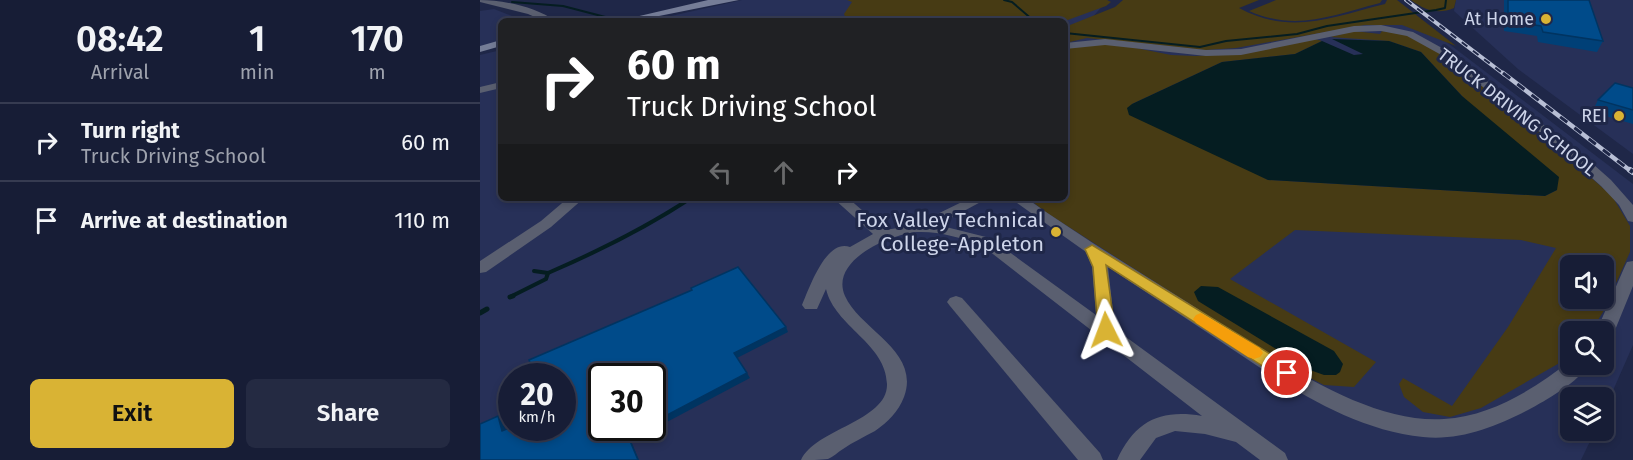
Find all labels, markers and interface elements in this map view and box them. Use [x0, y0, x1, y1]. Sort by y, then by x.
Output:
place label: At Home [1464, 8, 1534, 30]
marker: At Home [1539, 12, 1553, 26]
text: 08:42 [76, 17, 164, 61]
text: 1 [249, 17, 265, 61]
text: 170 [350, 17, 404, 61]
text: 60 m [627, 40, 721, 90]
icon: right [528, 42, 606, 120]
street label: TRUCK DRIVING SCHOOL [1433, 43, 1601, 181]
text: Arrival [91, 60, 149, 84]
text: min [240, 60, 274, 84]
text: m [369, 60, 386, 84]
text: Truck Driving School [627, 91, 876, 123]
place label: REI [1581, 105, 1607, 127]
marker: REI [1612, 109, 1626, 123]
text: Turn right [81, 117, 180, 144]
icon: right [30, 126, 63, 159]
text: 60 m [401, 129, 450, 156]
text: Truck Driving School [81, 144, 266, 168]
icon: left [704, 156, 737, 189]
icon: ahead [767, 156, 800, 189]
icon: right [830, 156, 863, 189]
icon: arrive [30, 204, 63, 237]
text: Arrive at destination [81, 207, 288, 234]
text: 110 m [394, 207, 450, 234]
place label: Fox Valley Technical College-Appleton [856, 207, 1044, 257]
marker: Fox Valley Technical College-Appleton [1049, 225, 1063, 239]
map controls [1560, 255, 1614, 441]
button: sound [1560, 255, 1614, 309]
position arrow [1074, 298, 1138, 362]
button: search [1560, 321, 1614, 375]
pin [1261, 347, 1312, 398]
icon: arrive [1270, 356, 1303, 389]
speed limit sign: 30 [588, 363, 666, 441]
text: 20 [520, 377, 554, 413]
button: Exit [30, 379, 234, 448]
button: Share [246, 379, 450, 448]
button: layers [1560, 387, 1614, 441]
text: km/h [518, 408, 556, 426]

